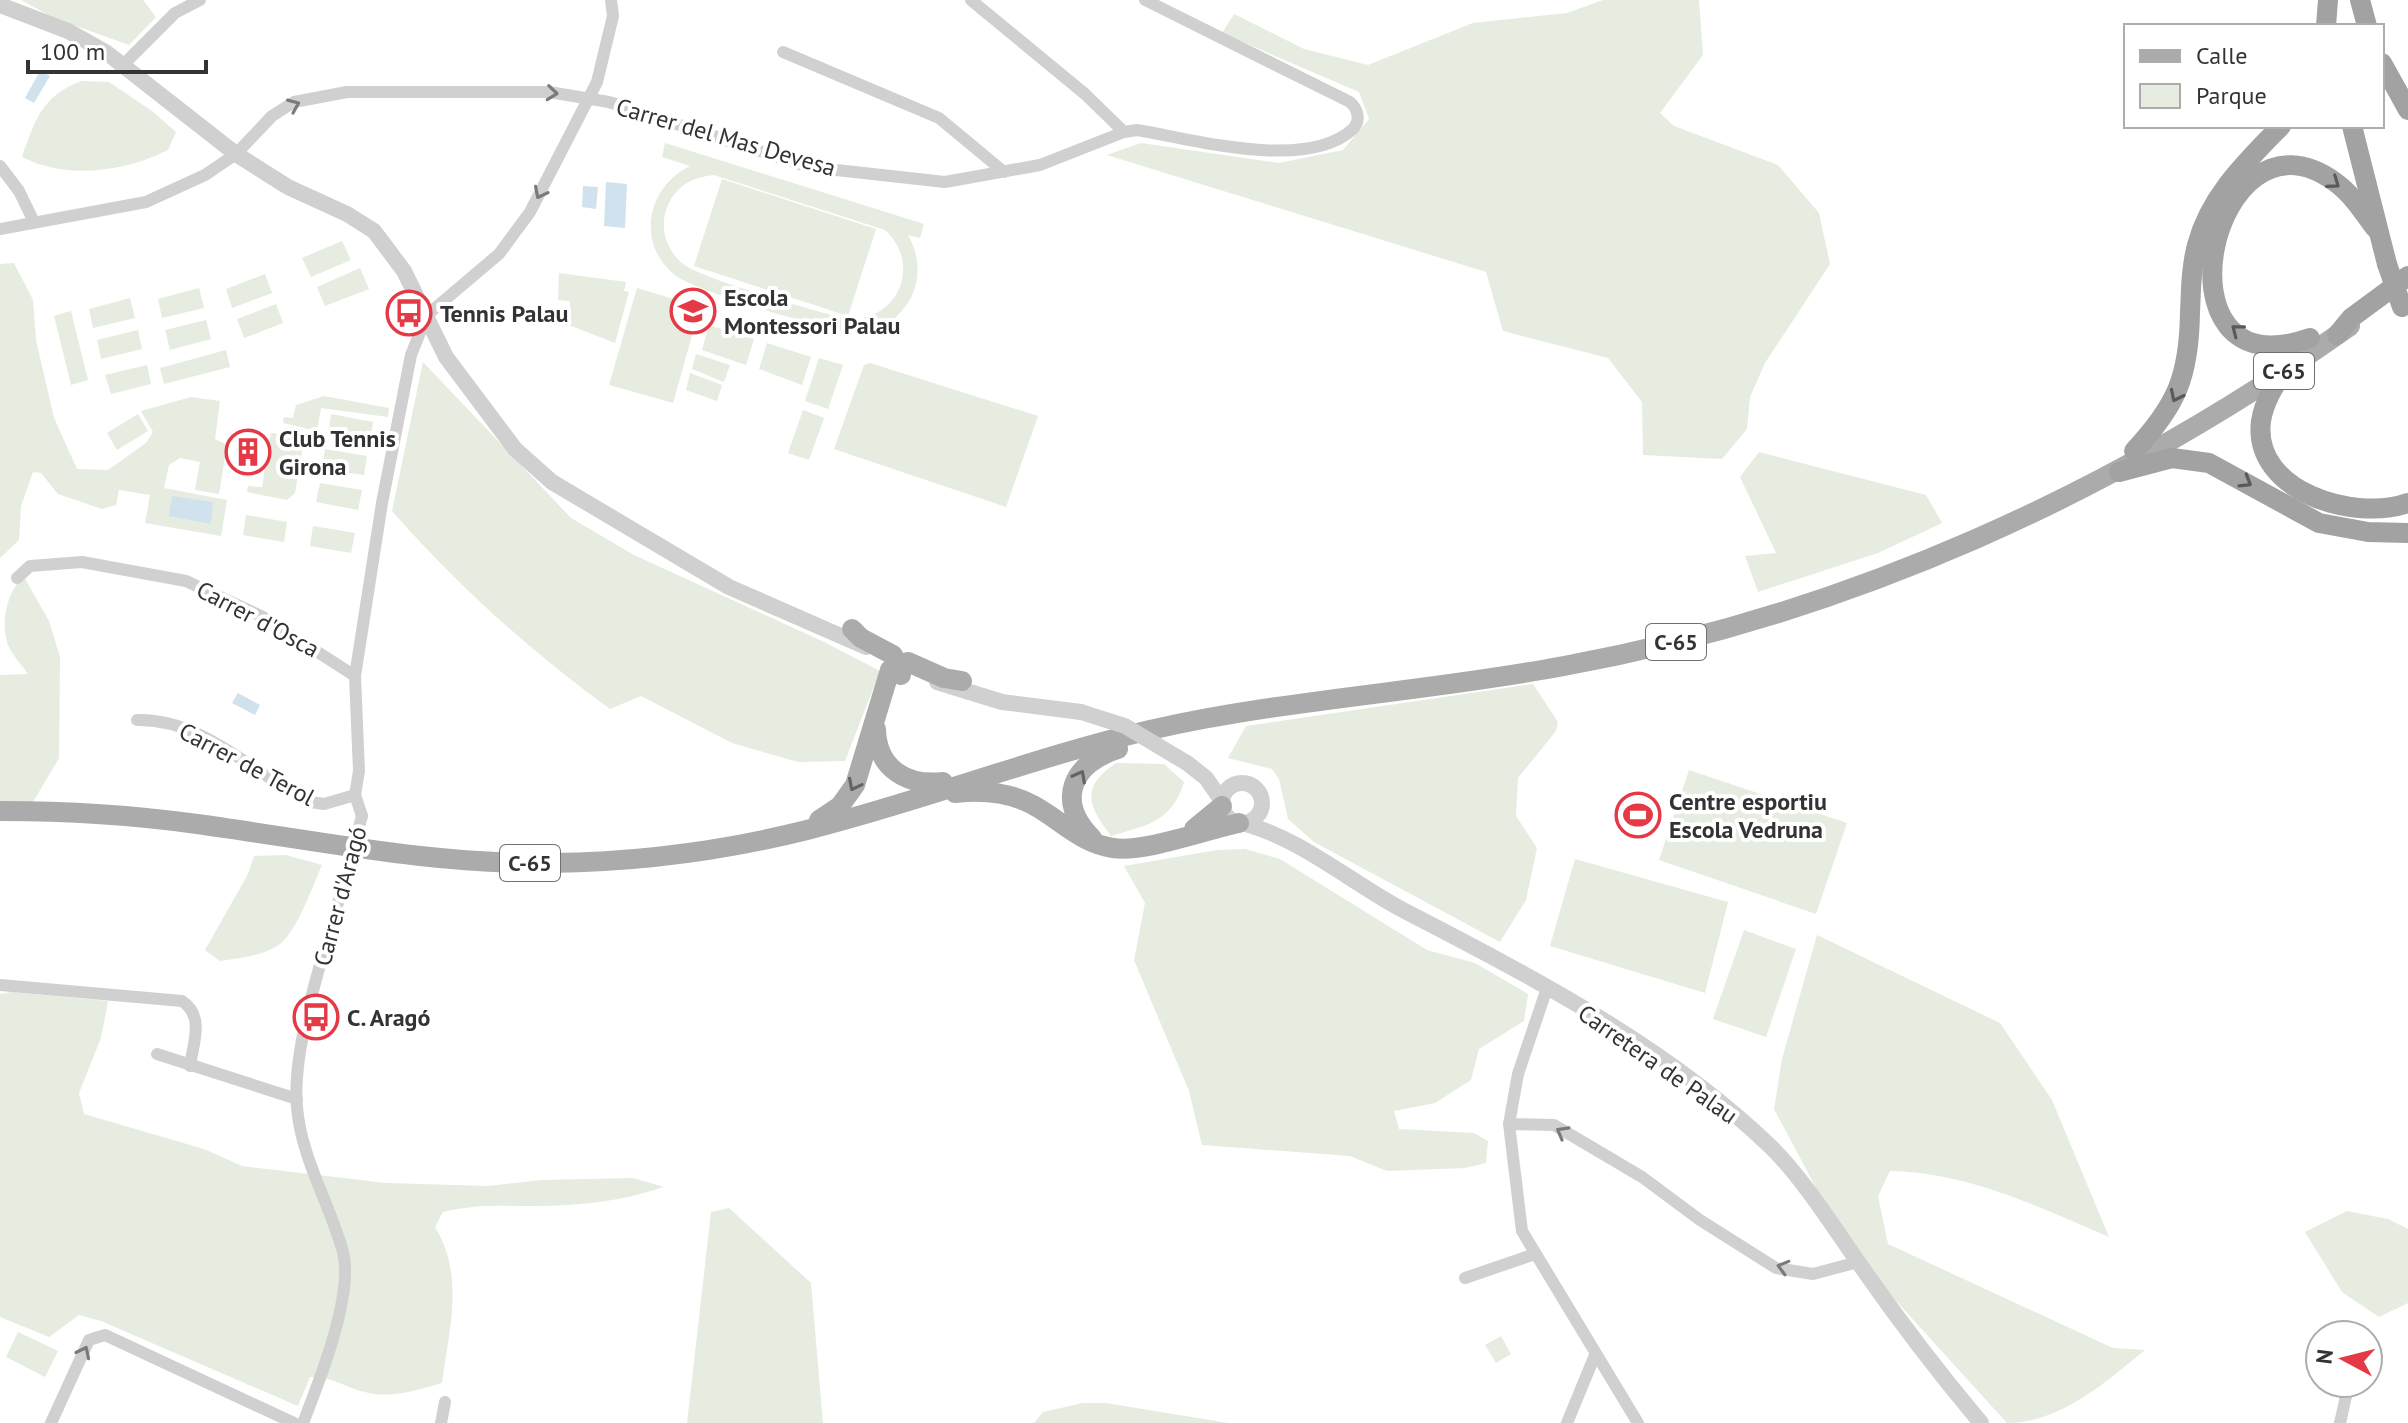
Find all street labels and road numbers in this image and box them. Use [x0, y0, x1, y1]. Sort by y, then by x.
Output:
street label: Carrer del Mas Devesa [613, 91, 839, 183]
road number: C-65 [2254, 353, 2314, 389]
street label: Carrer d'Osca [191, 574, 325, 664]
road number: C-65 [1646, 624, 1706, 660]
street label: Carrer de Terol [174, 715, 320, 813]
street label: Carrer d'Aragó [306, 823, 374, 969]
road number: C-65 [500, 845, 560, 881]
street label: Carretera de Palau [1572, 997, 1744, 1131]

